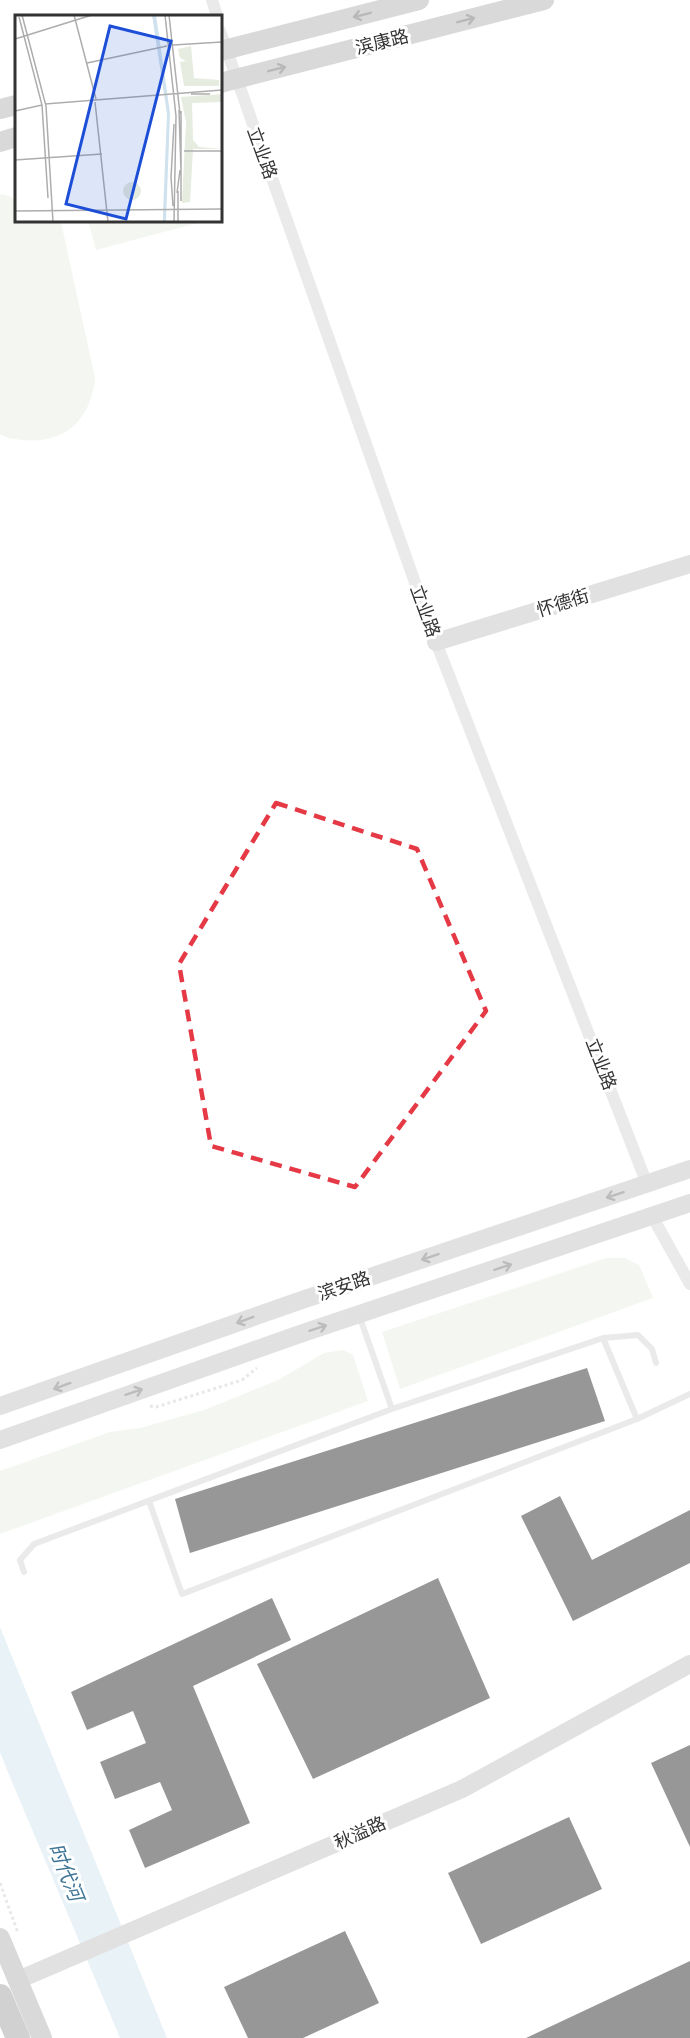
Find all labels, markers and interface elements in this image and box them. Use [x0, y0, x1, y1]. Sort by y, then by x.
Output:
one-way arrow [353, 9, 372, 21]
one-way arrow [456, 14, 475, 25]
inset map [15, 15, 222, 222]
street label: 滨康路 [353, 26, 411, 59]
one-way arrow [267, 62, 286, 74]
street label: 立业路 [242, 124, 281, 182]
street label: 立业路 [405, 582, 444, 640]
street label: 怀德街 [534, 586, 592, 621]
street label: 立业路 [581, 1035, 620, 1093]
one-way arrow [606, 1190, 625, 1201]
one-way arrow [421, 1252, 440, 1263]
one-way arrow [493, 1261, 512, 1272]
street label: 滨安路 [315, 1268, 373, 1305]
one-way arrow [237, 1315, 255, 1326]
one-way arrow [308, 1322, 327, 1333]
one-way arrow [53, 1381, 72, 1392]
one-way arrow [124, 1385, 143, 1396]
street label: 秋溢路 [331, 1813, 389, 1854]
water label: 时代河 [43, 1840, 89, 1908]

